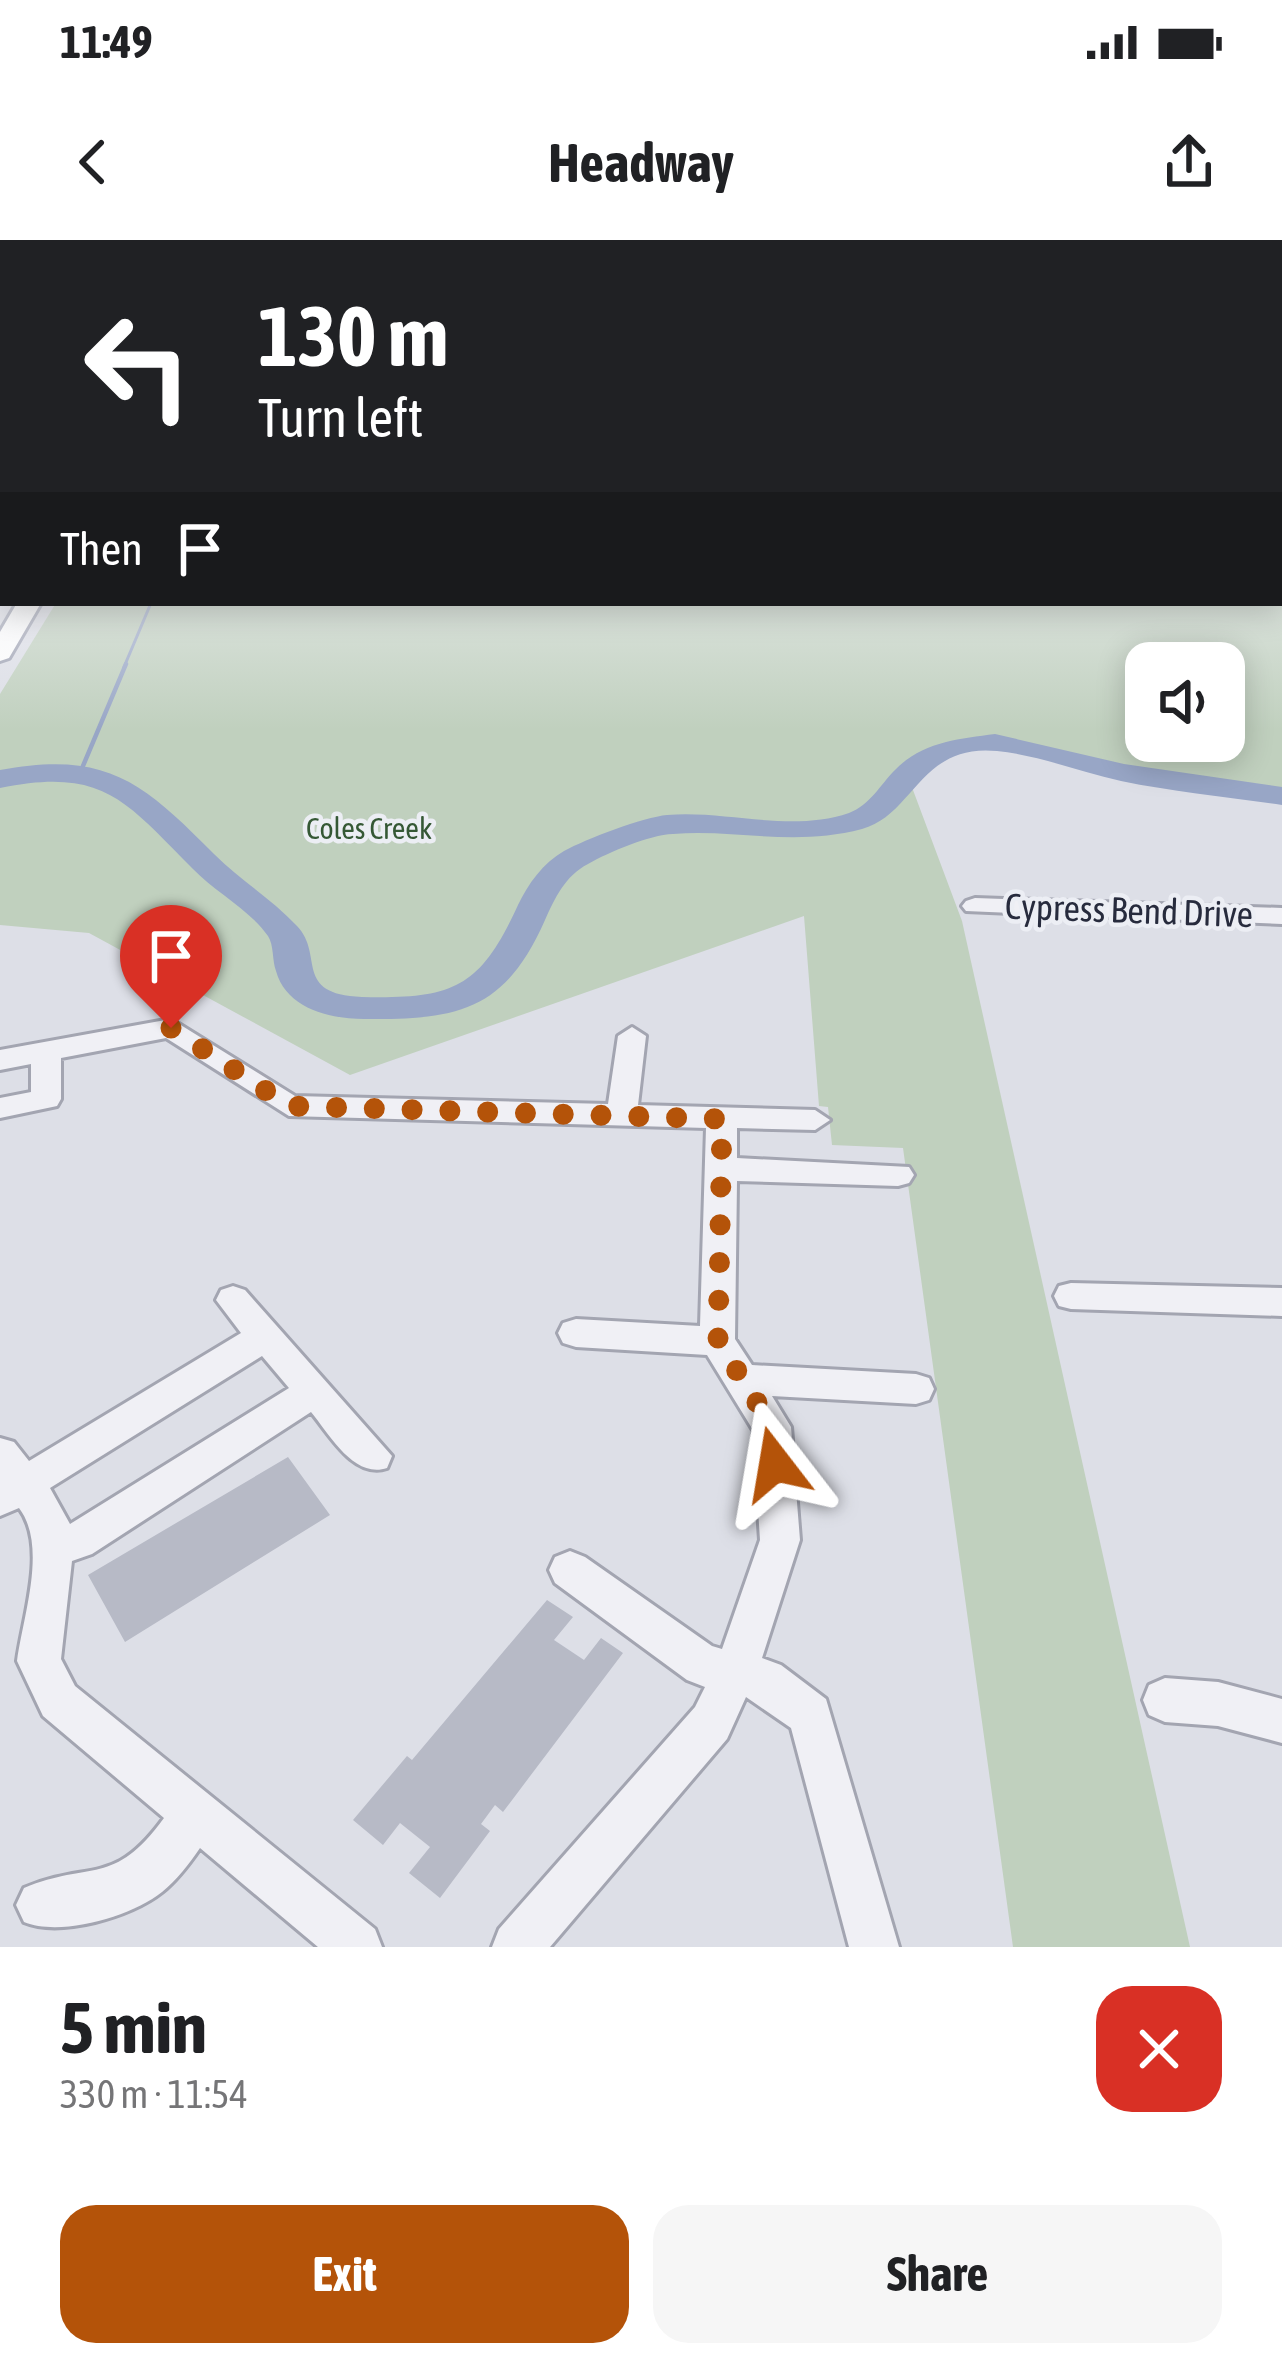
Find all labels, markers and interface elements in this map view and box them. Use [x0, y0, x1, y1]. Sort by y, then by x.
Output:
text: 11:49 [60, 16, 153, 68]
icon: back [60, 129, 126, 195]
icon: share [1156, 129, 1222, 195]
text: Headway [548, 132, 734, 193]
icon: left [60, 288, 216, 444]
text: 130 m [258, 288, 448, 384]
text: Turn left [258, 387, 423, 448]
icon: arrive [167, 516, 233, 582]
text: Then [60, 523, 143, 575]
map controls [1125, 642, 1245, 762]
button: sound [1125, 642, 1245, 762]
park label: Coles Creek [306, 811, 432, 845]
street label: Cypress Bend Drive [1004, 885, 1254, 935]
pin [120, 905, 222, 1028]
icon: arrive [138, 923, 204, 989]
position arrow [712, 1401, 838, 1527]
text: 5 min [60, 1986, 207, 2068]
button: close [1096, 1986, 1222, 2112]
text: 330 m · 11:54 [60, 2072, 248, 2116]
button: Exit [60, 2205, 629, 2343]
button: Share [653, 2205, 1222, 2343]

